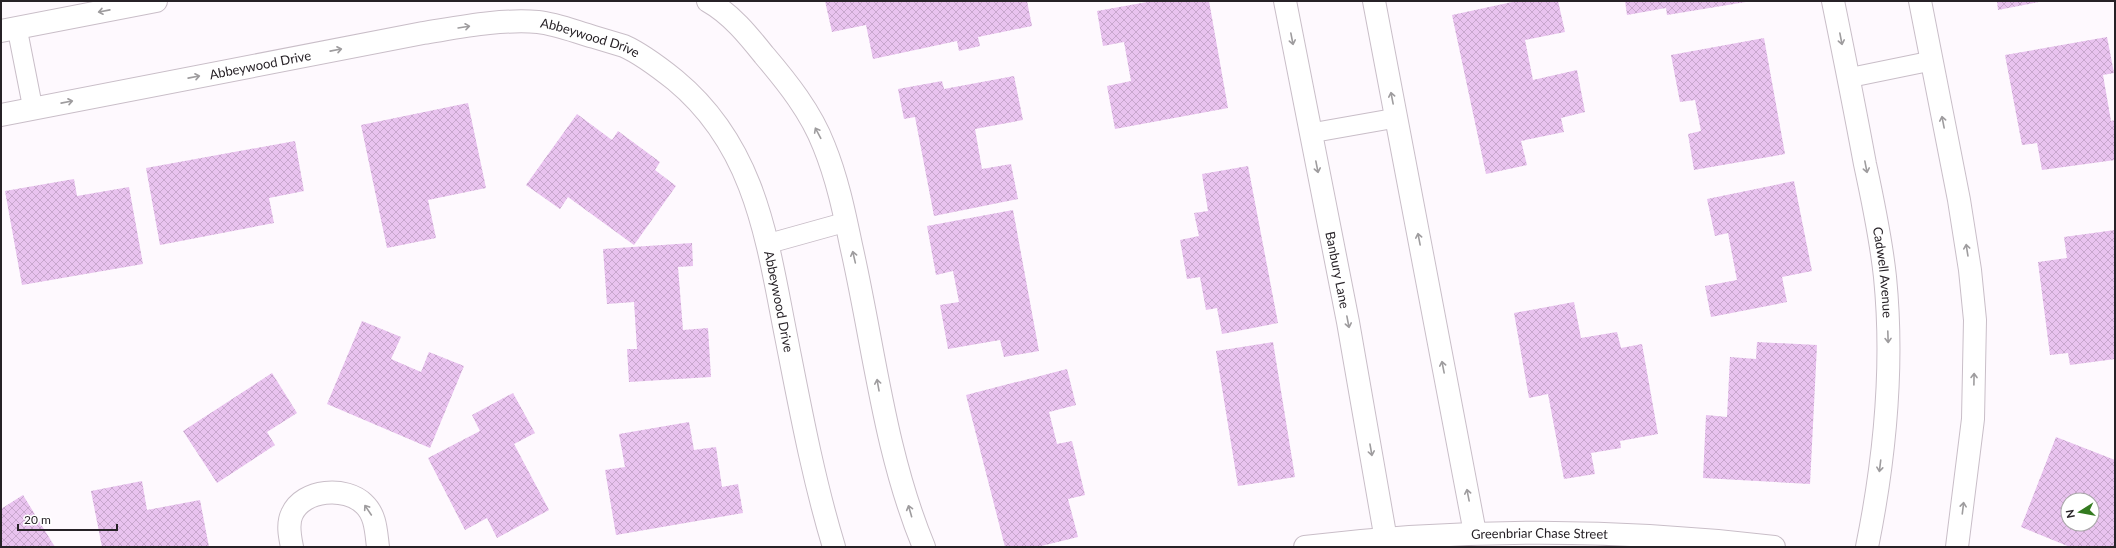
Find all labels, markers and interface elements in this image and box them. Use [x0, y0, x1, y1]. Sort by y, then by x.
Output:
one-way arrow [98, 8, 111, 16]
street label: Abbeywood Drive [539, 14, 643, 61]
one-way arrow [457, 23, 470, 31]
one-way arrow [1289, 32, 1297, 45]
one-way arrow [1837, 32, 1845, 45]
one-way arrow [329, 46, 342, 54]
street label: Abbeywood Drive [208, 47, 312, 82]
one-way arrow [187, 73, 200, 81]
one-way arrow [1388, 92, 1396, 105]
one-way arrow [60, 98, 73, 106]
one-way arrow [1939, 116, 1947, 129]
one-way arrow [813, 127, 821, 139]
one-way arrow [1314, 160, 1322, 173]
one-way arrow [1862, 160, 1870, 173]
street label: Cadwell Avenue [1870, 225, 1896, 318]
street label: Banbury Lane [1322, 230, 1353, 310]
one-way arrow [1415, 233, 1423, 246]
one-way arrow [1963, 243, 1971, 256]
street label: Abbeywood Drive [761, 249, 797, 354]
one-way arrow [850, 251, 858, 264]
one-way arrow [1344, 315, 1352, 328]
one-way arrow [1884, 330, 1892, 343]
one-way arrow [1439, 361, 1447, 374]
one-way arrow [1970, 373, 1978, 386]
one-way arrow [874, 378, 882, 391]
one-way arrow [1367, 443, 1375, 456]
one-way arrow [1876, 459, 1883, 472]
one-way arrow [1464, 488, 1472, 501]
north arrow [2060, 492, 2100, 532]
one-way arrow [1959, 502, 1966, 515]
one-way arrow [906, 504, 913, 517]
one-way arrow [364, 505, 372, 516]
scale bar [18, 506, 117, 532]
text: N [2063, 509, 2077, 519]
text: 20 m [24, 512, 51, 527]
street label: Greenbriar Chase Street [1471, 525, 1608, 542]

